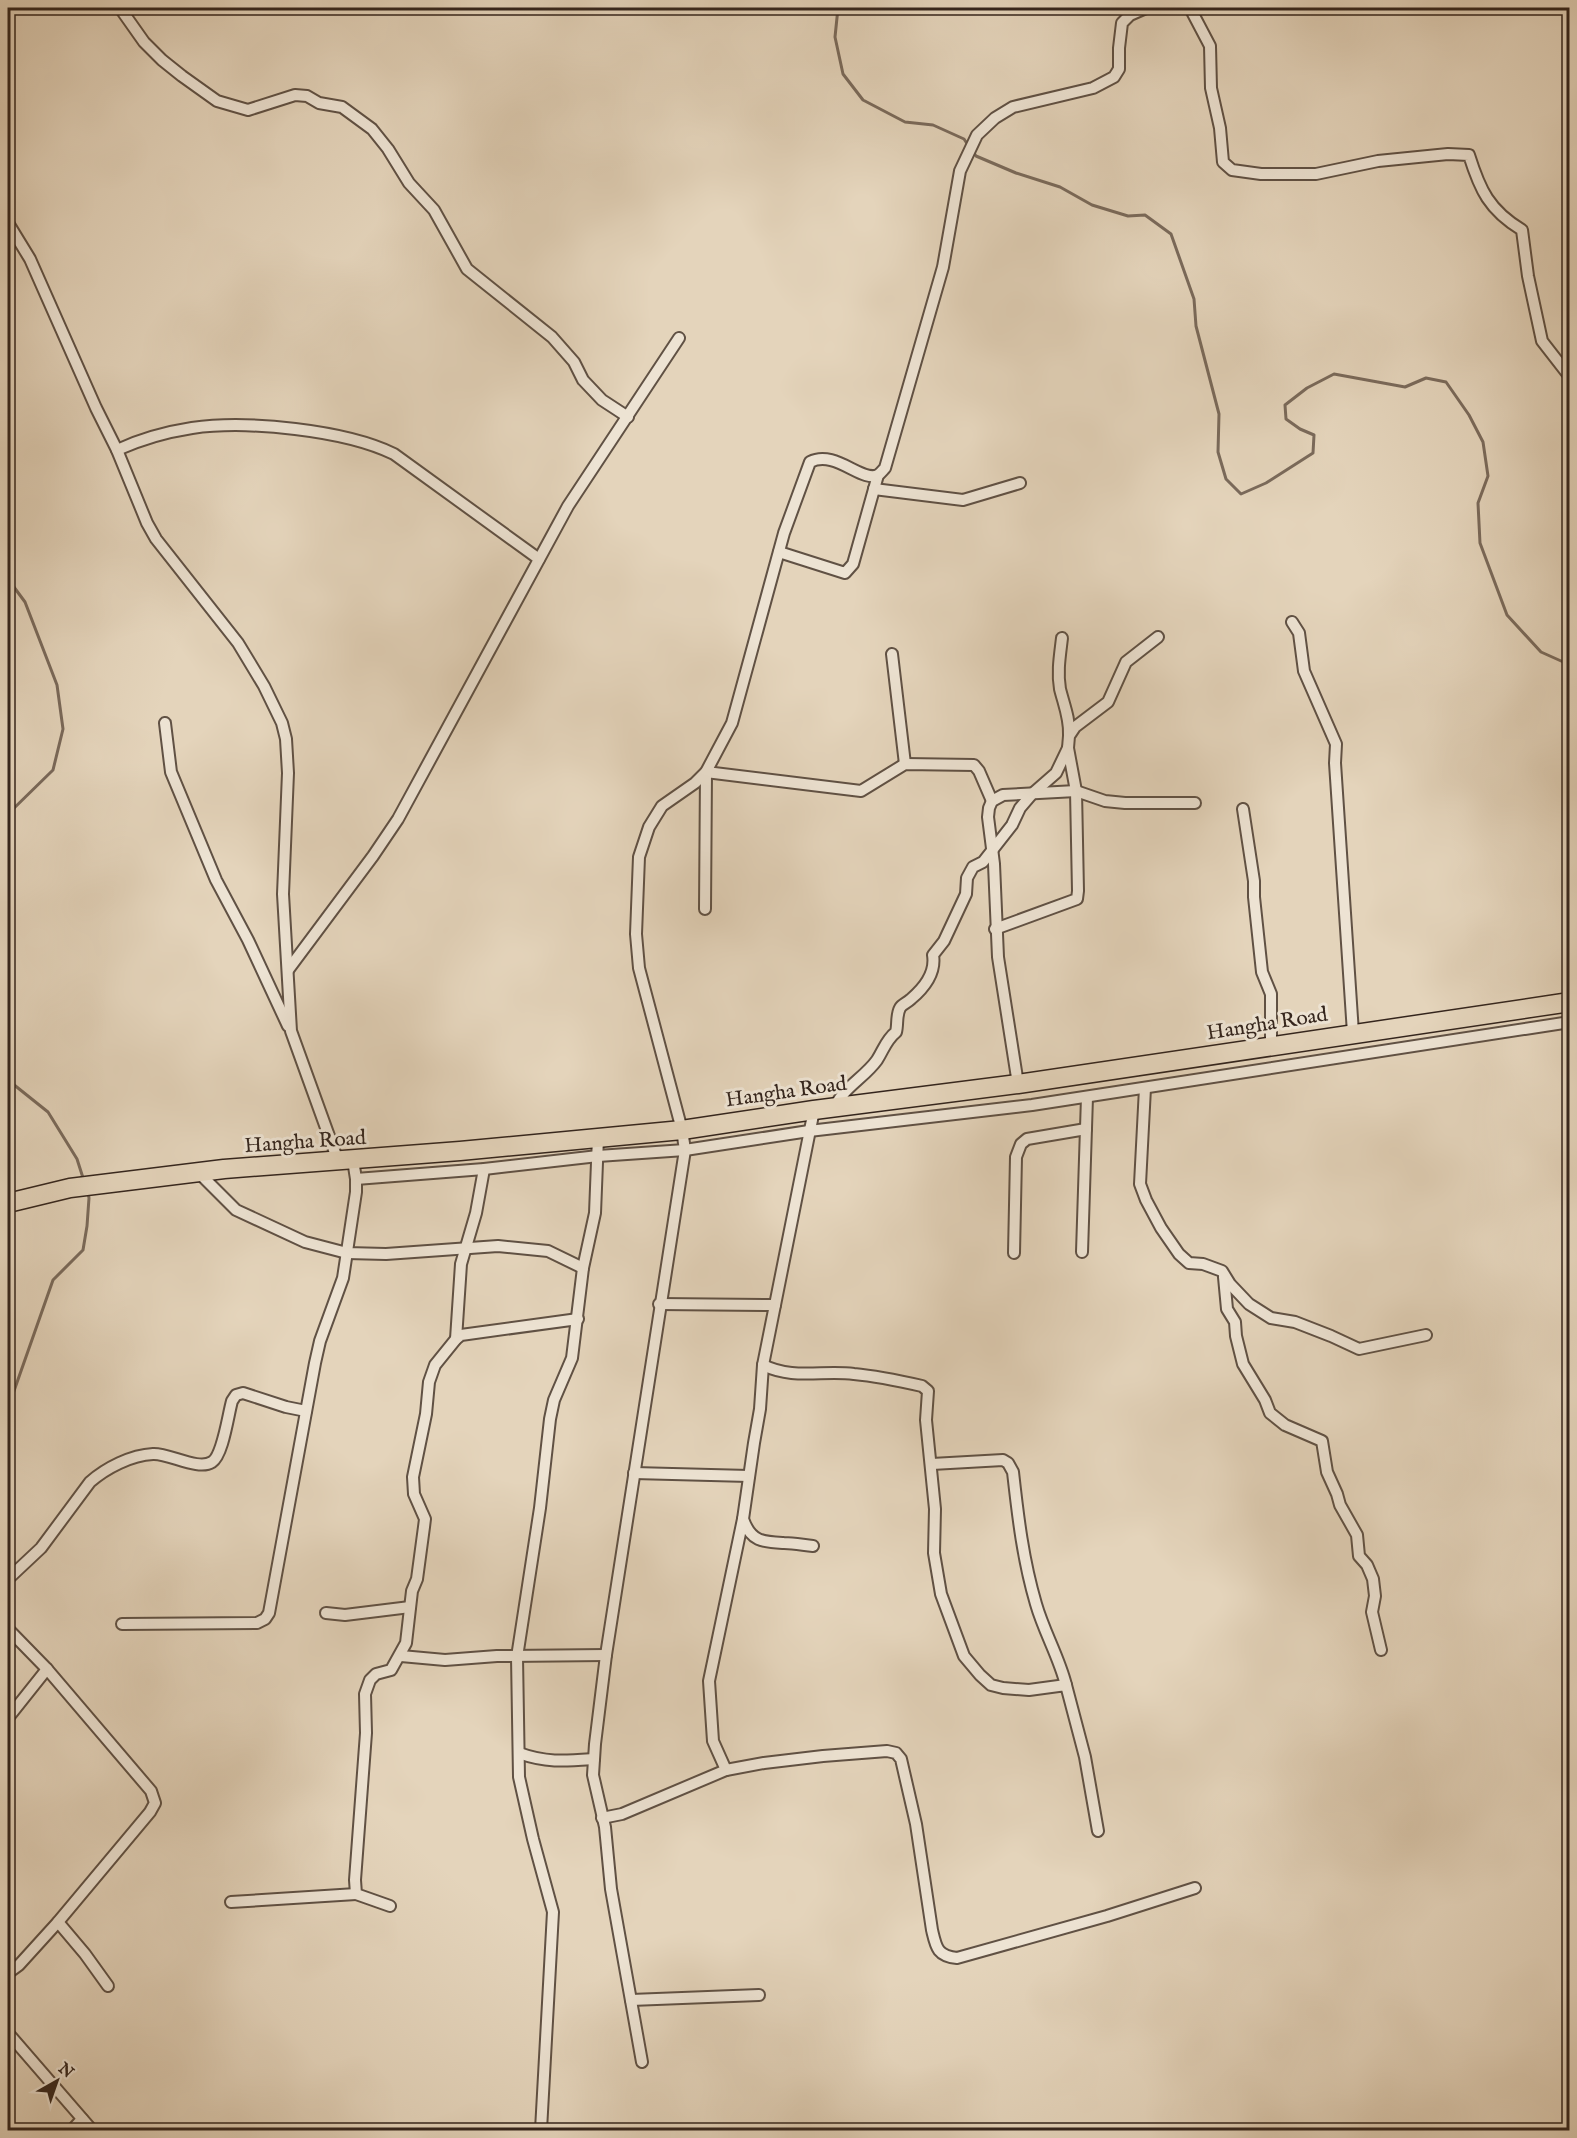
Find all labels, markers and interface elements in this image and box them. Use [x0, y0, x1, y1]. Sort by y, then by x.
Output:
street label: Hangha Road [1205, 1001, 1330, 1047]
street label: Hangha Road [724, 1071, 849, 1114]
street label: Hangha Road [243, 1125, 368, 1160]
north arrow [27, 2051, 87, 2111]
text: N [53, 2058, 77, 2083]

